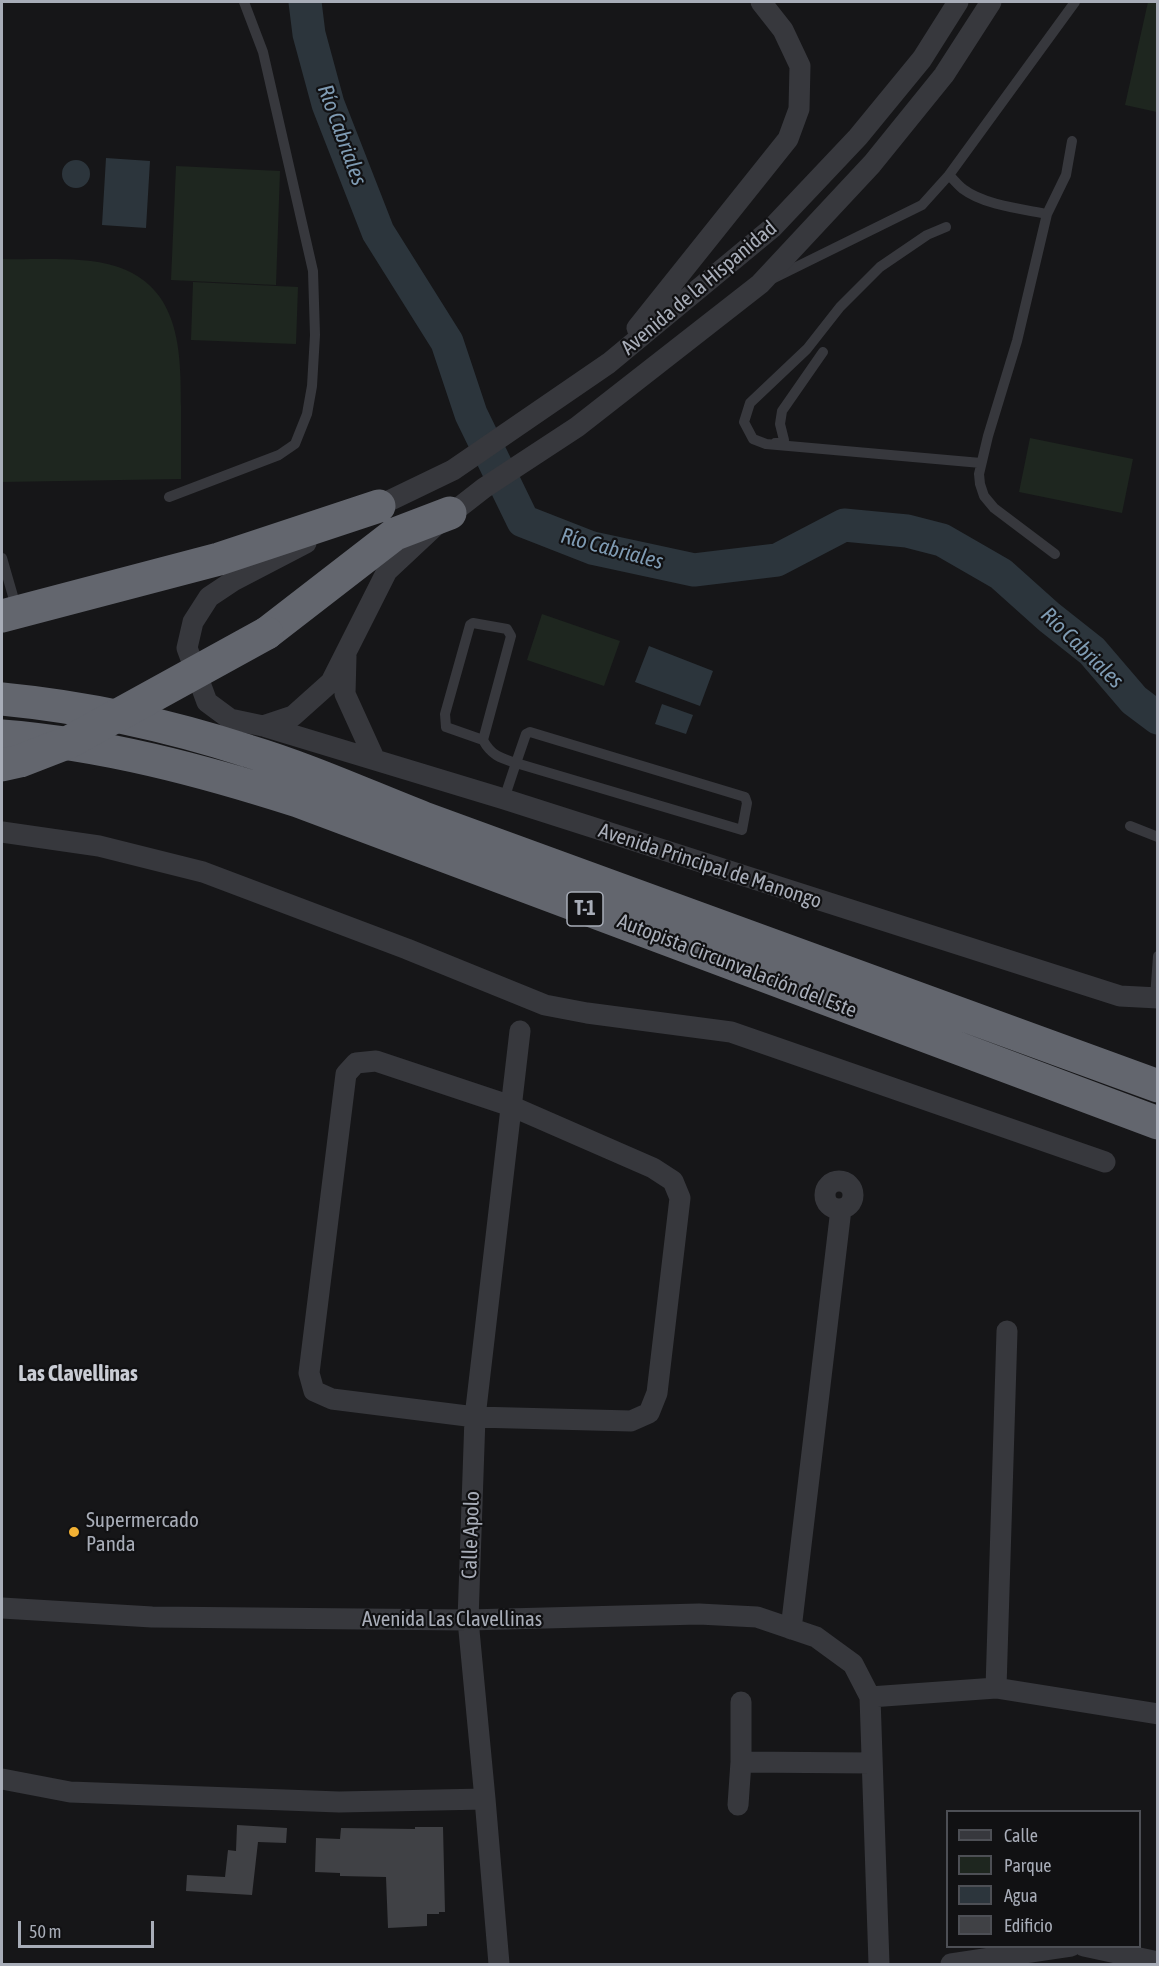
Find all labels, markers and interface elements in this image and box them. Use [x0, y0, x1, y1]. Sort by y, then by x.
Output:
water label: Río Cabriales [312, 81, 372, 189]
street label: Avenida de la Hispanidad [616, 216, 782, 360]
water label: Río Cabriales [558, 523, 666, 575]
water label: Río Cabriales [1035, 602, 1129, 694]
street label: Avenida Principal de Manongo [595, 818, 825, 914]
road number: T-1 [567, 892, 603, 926]
street label: Autopista Circunvalación del Este [614, 909, 860, 1023]
district label: Las Clavellinas [18, 1361, 138, 1387]
street label: Calle Apolo [457, 1491, 485, 1579]
place label: Supermercado Panda [86, 1507, 199, 1557]
marker: Supermercado Panda [67, 1525, 81, 1539]
street label: Avenida Las Clavellinas [362, 1606, 542, 1632]
legend [946, 1810, 1141, 1948]
text: Calle [1004, 1825, 1038, 1846]
text: Parque [1004, 1855, 1052, 1876]
text: Agua [1004, 1885, 1038, 1906]
scale bar [21, 1909, 158, 1947]
text: Edificio [1004, 1915, 1053, 1936]
text: 50 m [29, 1921, 61, 1942]

